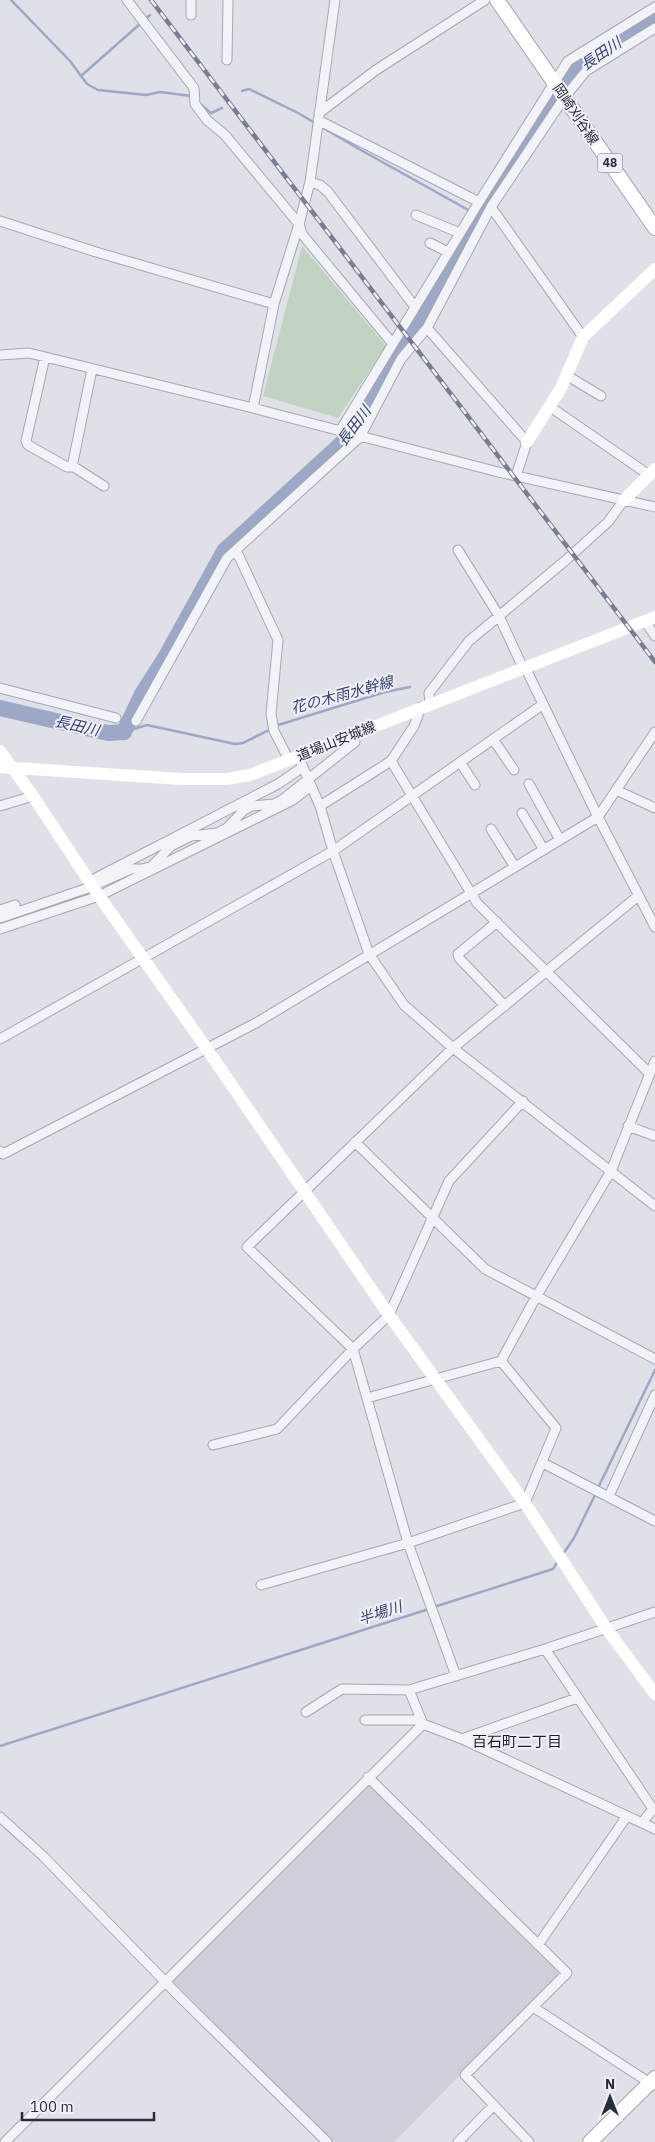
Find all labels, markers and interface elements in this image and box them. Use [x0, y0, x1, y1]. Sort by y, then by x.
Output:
water label: 長田川 [577, 32, 626, 74]
street label: 岡崎刈谷線 [549, 80, 603, 148]
road number: 48 [598, 154, 622, 172]
water label: 長田川 [332, 400, 376, 449]
water label: 花の木雨水幹線 [289, 671, 397, 717]
water label: 長田川 [53, 711, 103, 740]
street label: 道場山安城線 [294, 717, 378, 765]
water label: 半場川 [356, 1596, 406, 1629]
district label: 百石町二丁目 [472, 1732, 562, 1751]
north arrow [585, 2072, 635, 2122]
text: N [605, 2075, 615, 2093]
scale bar [22, 2090, 155, 2122]
text: 100 m [30, 2097, 74, 2116]

